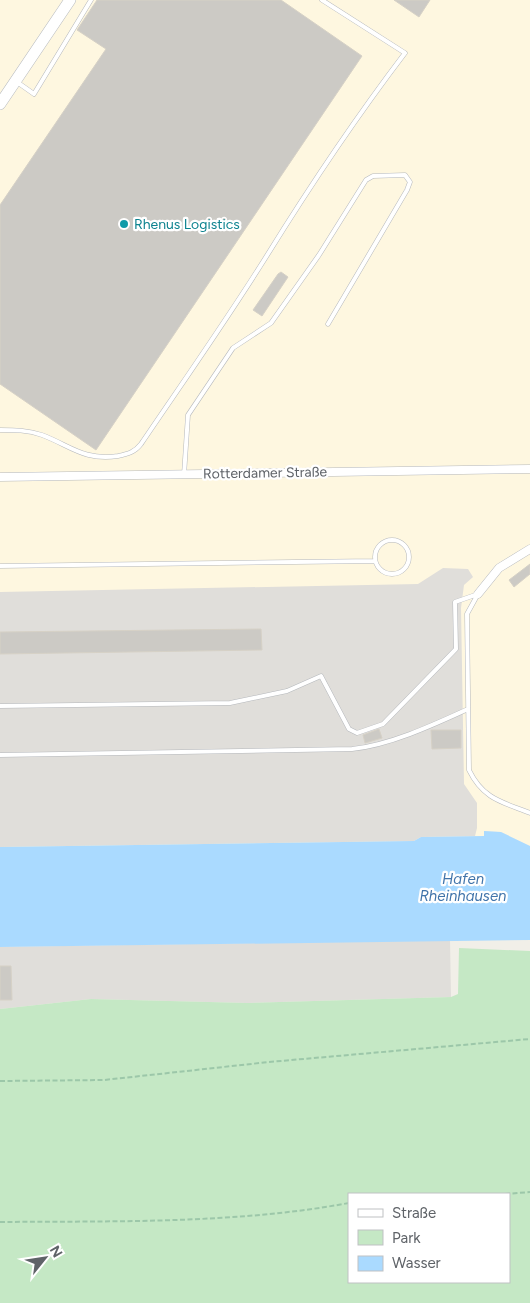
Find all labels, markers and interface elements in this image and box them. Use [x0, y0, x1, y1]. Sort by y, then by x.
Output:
place label: Rhenus Logistics [134, 216, 240, 233]
marker: Rhenus Logistics [118, 218, 130, 230]
street label: Rotterdamer Straße [203, 463, 328, 483]
water label: Hafen Rheinhausen [419, 870, 507, 905]
legend [348, 1193, 510, 1283]
text: Straße [392, 1204, 436, 1222]
text: Park [392, 1229, 421, 1247]
north arrow [20, 1233, 70, 1283]
text: N [46, 1243, 66, 1261]
text: Wasser [392, 1254, 441, 1272]

